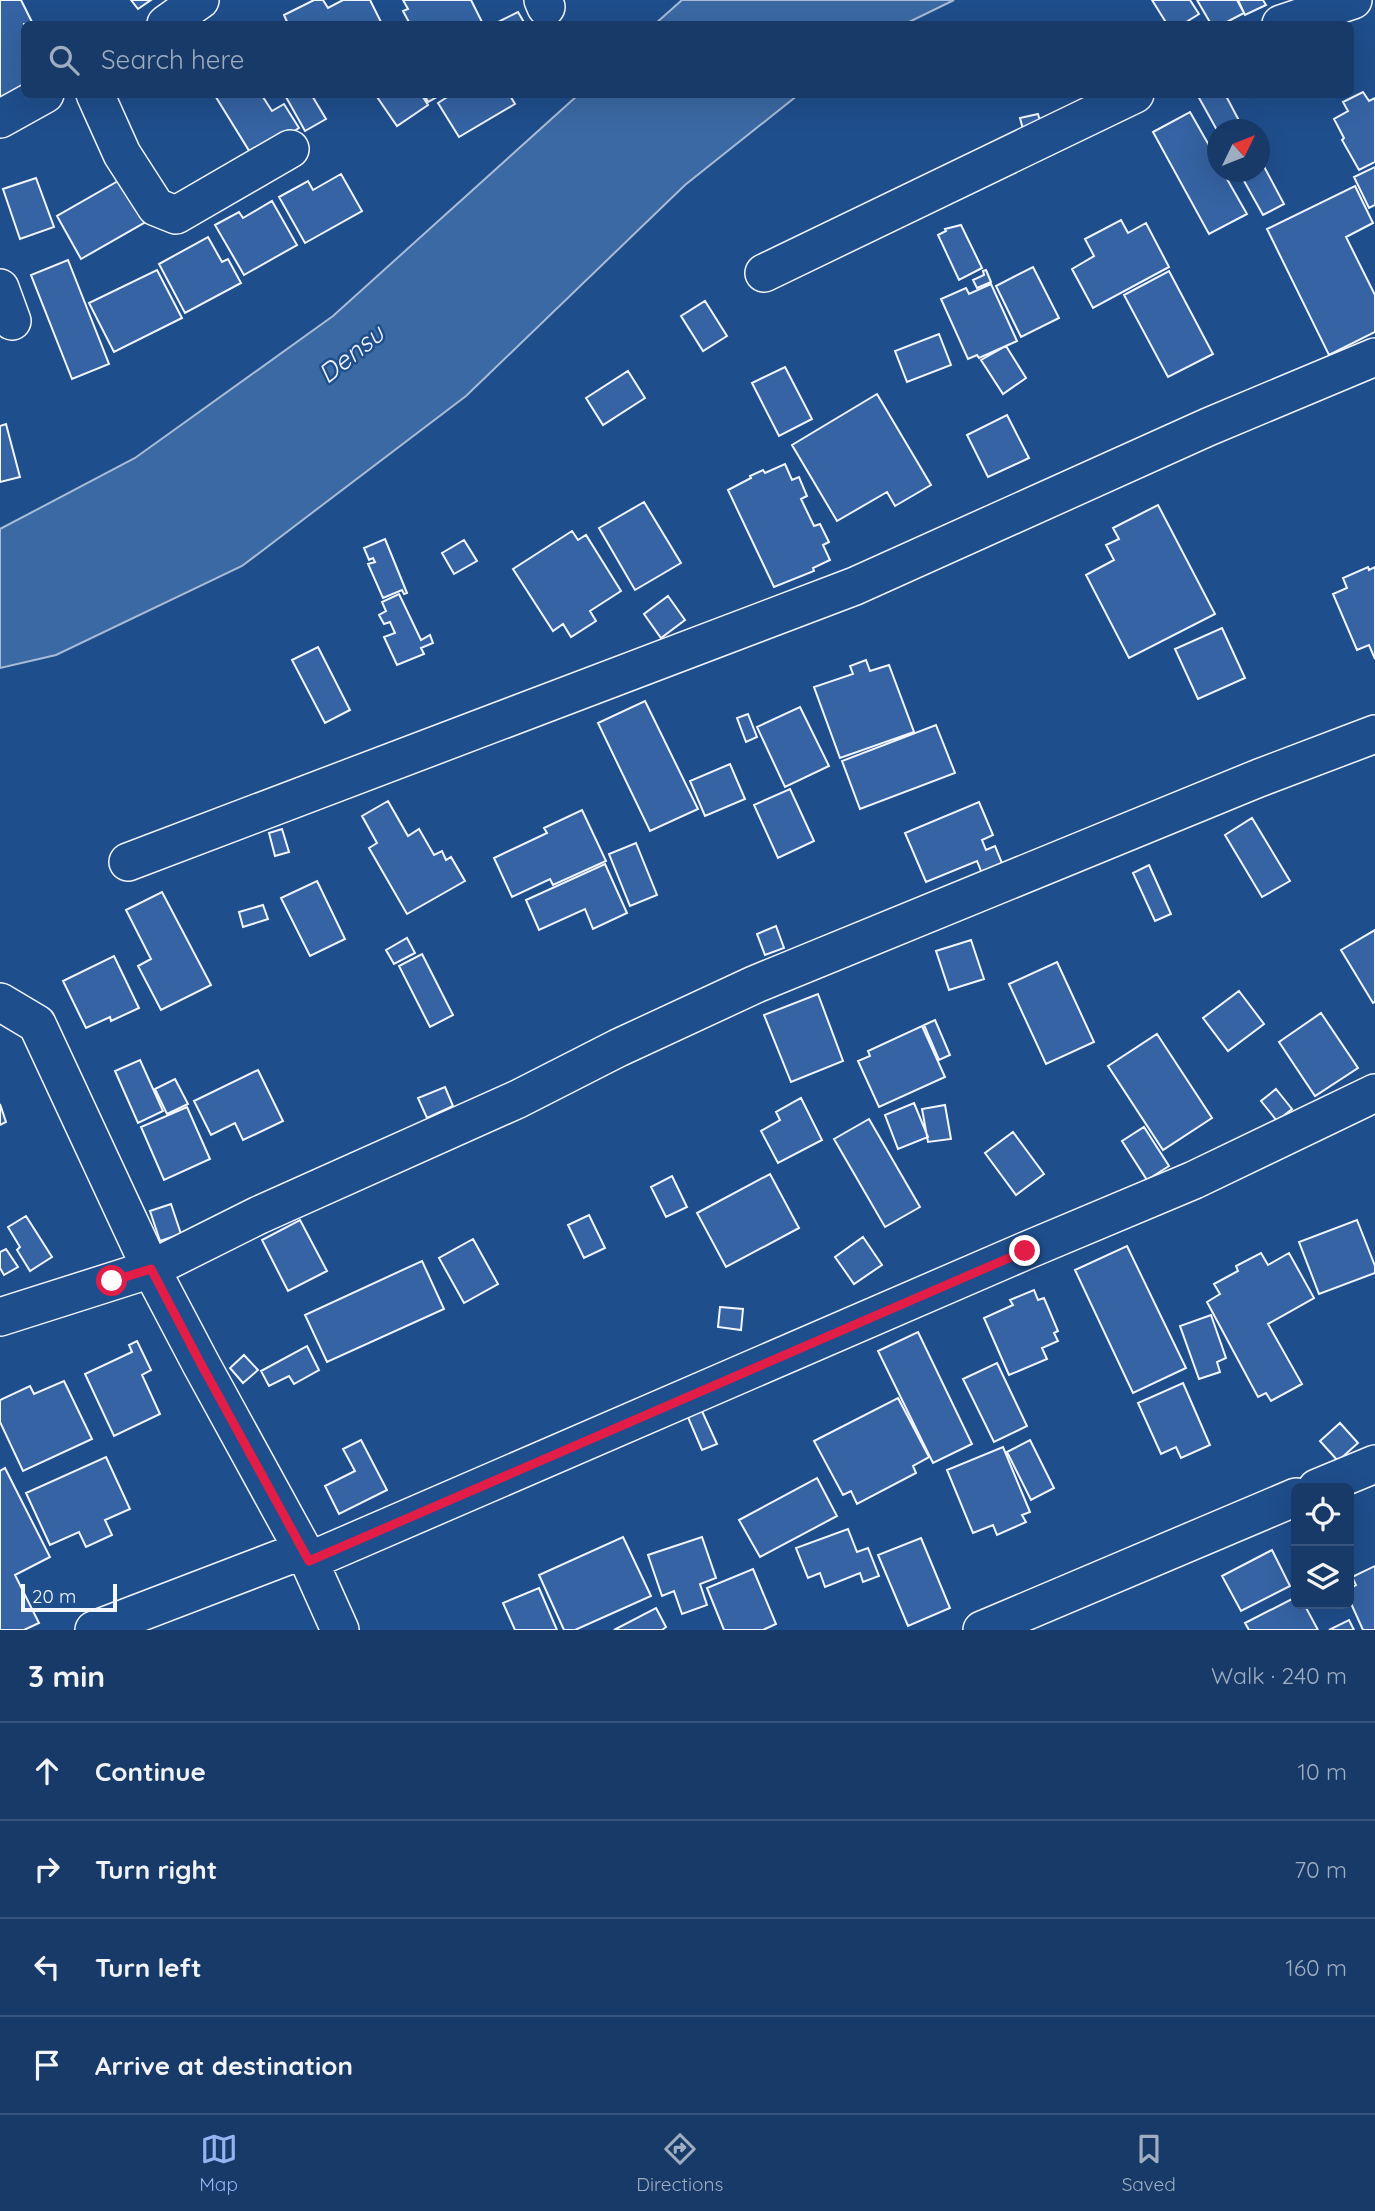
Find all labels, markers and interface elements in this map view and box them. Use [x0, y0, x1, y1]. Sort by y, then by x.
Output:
search box [21, 21, 1354, 98]
icon: search [45, 41, 83, 79]
text: Search here [101, 43, 245, 76]
north arrow [1207, 119, 1270, 182]
water label: Densu [311, 316, 391, 390]
route end [1009, 1235, 1040, 1266]
route start [96, 1265, 127, 1296]
map controls [1291, 1483, 1354, 1609]
button: locate [1291, 1483, 1354, 1546]
button: layers [1291, 1546, 1354, 1609]
scale bar [21, 1581, 117, 1613]
text: 20 m [32, 1584, 76, 1608]
text: 3 min [28, 1657, 105, 1695]
text: Walk · 240 m [1211, 1661, 1347, 1690]
icon: ahead [28, 1752, 66, 1790]
text: Continue [95, 1755, 206, 1788]
text: 10 m [1298, 1757, 1347, 1786]
icon: right [28, 1850, 66, 1888]
text: Turn right [95, 1853, 217, 1886]
text: 70 m [1294, 1855, 1347, 1884]
icon: left [28, 1948, 66, 1986]
text: Turn left [95, 1951, 202, 1984]
text: 160 m [1285, 1953, 1347, 1982]
icon: arrive [28, 2046, 66, 2084]
text: Arrive at destination [95, 2049, 353, 2082]
tab: Map [199, 2130, 238, 2196]
tab: Directions [636, 2130, 723, 2196]
tab: Saved [1122, 2130, 1176, 2196]

